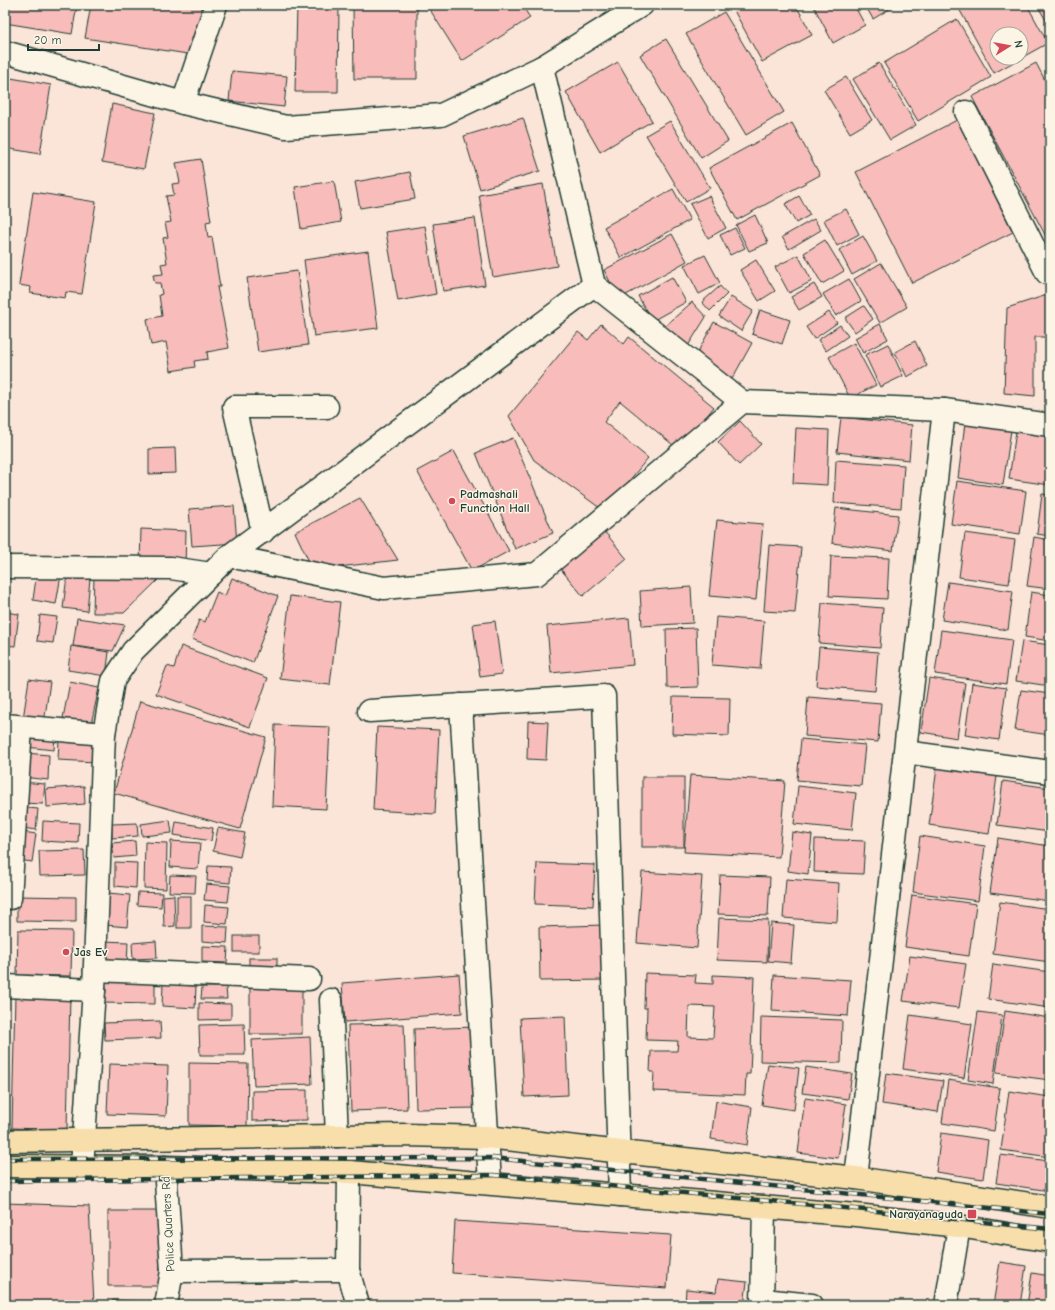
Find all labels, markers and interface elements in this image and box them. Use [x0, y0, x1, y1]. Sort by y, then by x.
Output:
scale bar [28, 26, 99, 52]
north arrow [989, 26, 1029, 66]
text: 20 m [34, 33, 62, 47]
text: N [1011, 39, 1025, 49]
place label: Padmashali Function Hall [460, 487, 530, 515]
marker: Padmashali Function Hall [447, 496, 457, 506]
place label: Jas Ev [74, 945, 108, 959]
marker: Jas Ev [61, 947, 71, 957]
street label: Police Quarters Rd [159, 1176, 177, 1272]
place label: Narayanaguda [889, 1207, 963, 1221]
marker: Narayanaguda [966, 1208, 978, 1220]

